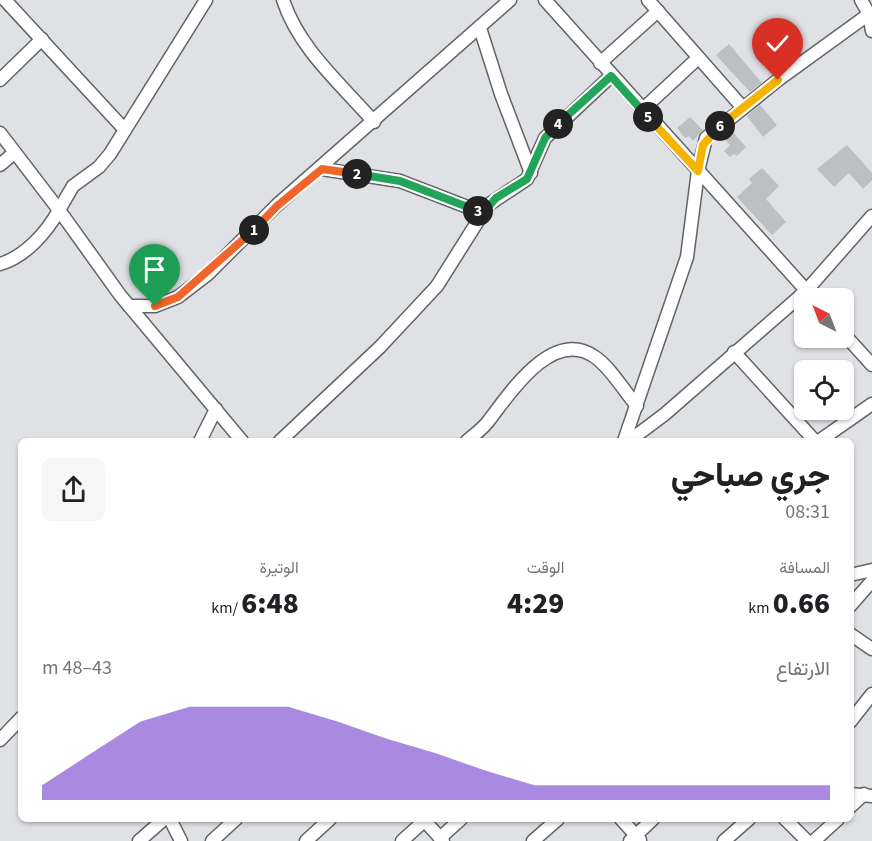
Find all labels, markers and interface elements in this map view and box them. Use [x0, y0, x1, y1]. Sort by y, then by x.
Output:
pin [752, 18, 803, 80]
icon: check [761, 27, 794, 60]
pin: 5 [633, 102, 663, 132]
text: 5 [644, 106, 652, 128]
pin: 4 [543, 109, 573, 139]
pin: 6 [705, 111, 735, 141]
text: 4 [554, 113, 562, 135]
text: 6 [716, 115, 724, 137]
pin: 2 [342, 159, 372, 189]
text: 2 [353, 163, 361, 185]
pin: 3 [463, 196, 493, 226]
text: 3 [474, 200, 482, 222]
pin: 1 [239, 215, 269, 245]
text: 1 [250, 219, 258, 241]
pin [129, 244, 180, 306]
icon: arrive [138, 253, 171, 286]
north arrow [794, 288, 854, 348]
map controls [794, 288, 854, 420]
button: locate [794, 360, 854, 420]
text: جري صباحي [671, 452, 830, 499]
button: share [42, 458, 105, 521]
text: 08:31 [785, 498, 830, 526]
text: الوتيرة [260, 557, 299, 579]
text: الوقت [527, 557, 564, 579]
text: المسافة [779, 557, 830, 579]
text: 6:48 [241, 582, 299, 625]
text: 4:29 [507, 582, 564, 625]
text: 0.66 [773, 582, 830, 625]
text: /km [211, 597, 241, 619]
text: km [748, 597, 773, 619]
text: 43–48 m [42, 654, 112, 682]
text: الارتفاع [776, 655, 830, 683]

